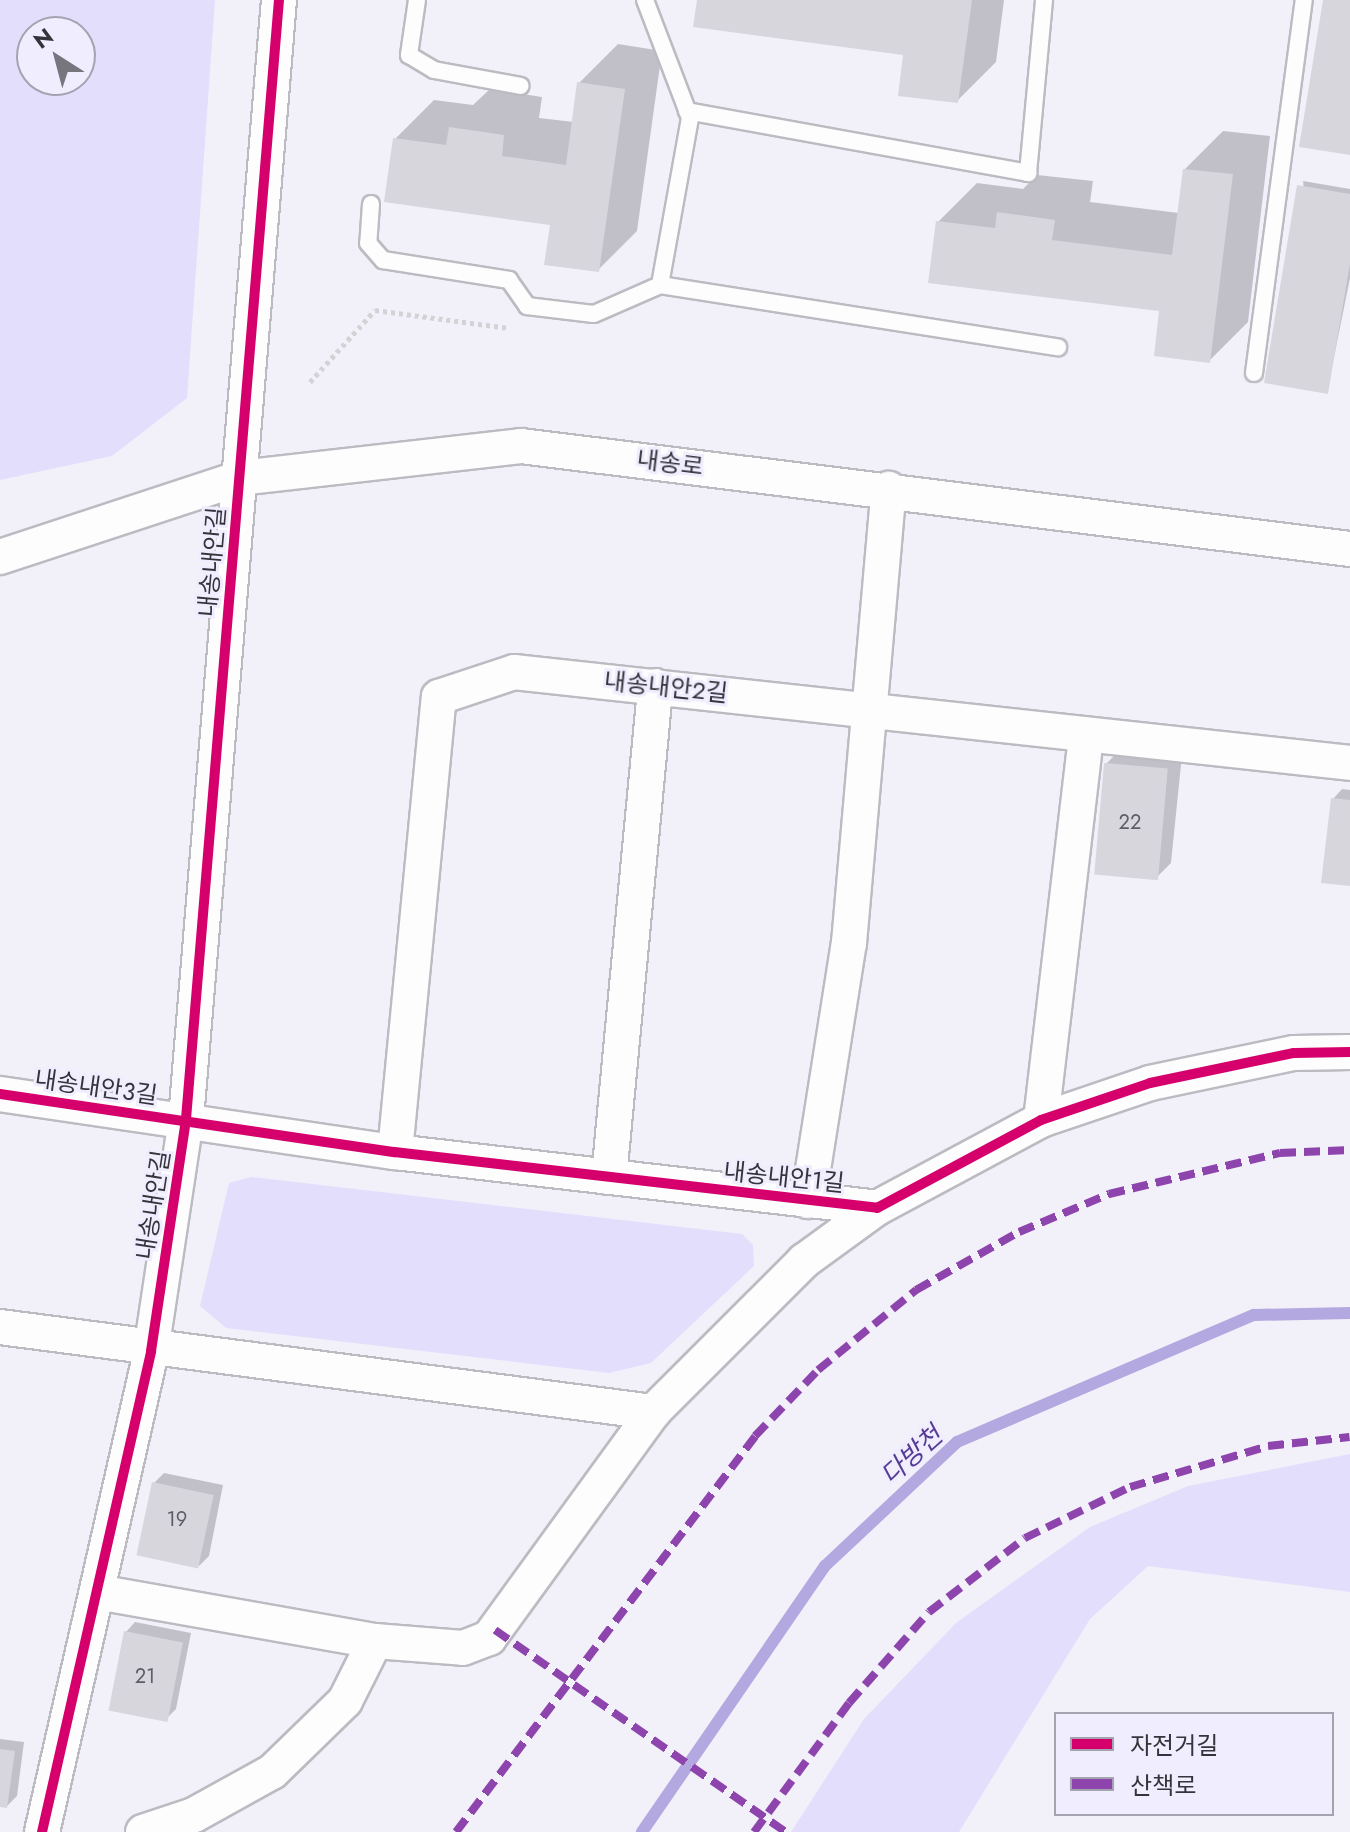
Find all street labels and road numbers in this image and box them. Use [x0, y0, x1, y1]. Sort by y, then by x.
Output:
street label: 내송로 [635, 445, 705, 481]
street label: 내송내안길 [193, 506, 231, 618]
street label: 내송내안2길 [603, 666, 729, 708]
street label: 내송내안3길 [33, 1064, 159, 1110]
street label: 내송내안길 [130, 1148, 176, 1262]
street label: 내송내안1길 [722, 1156, 846, 1198]

